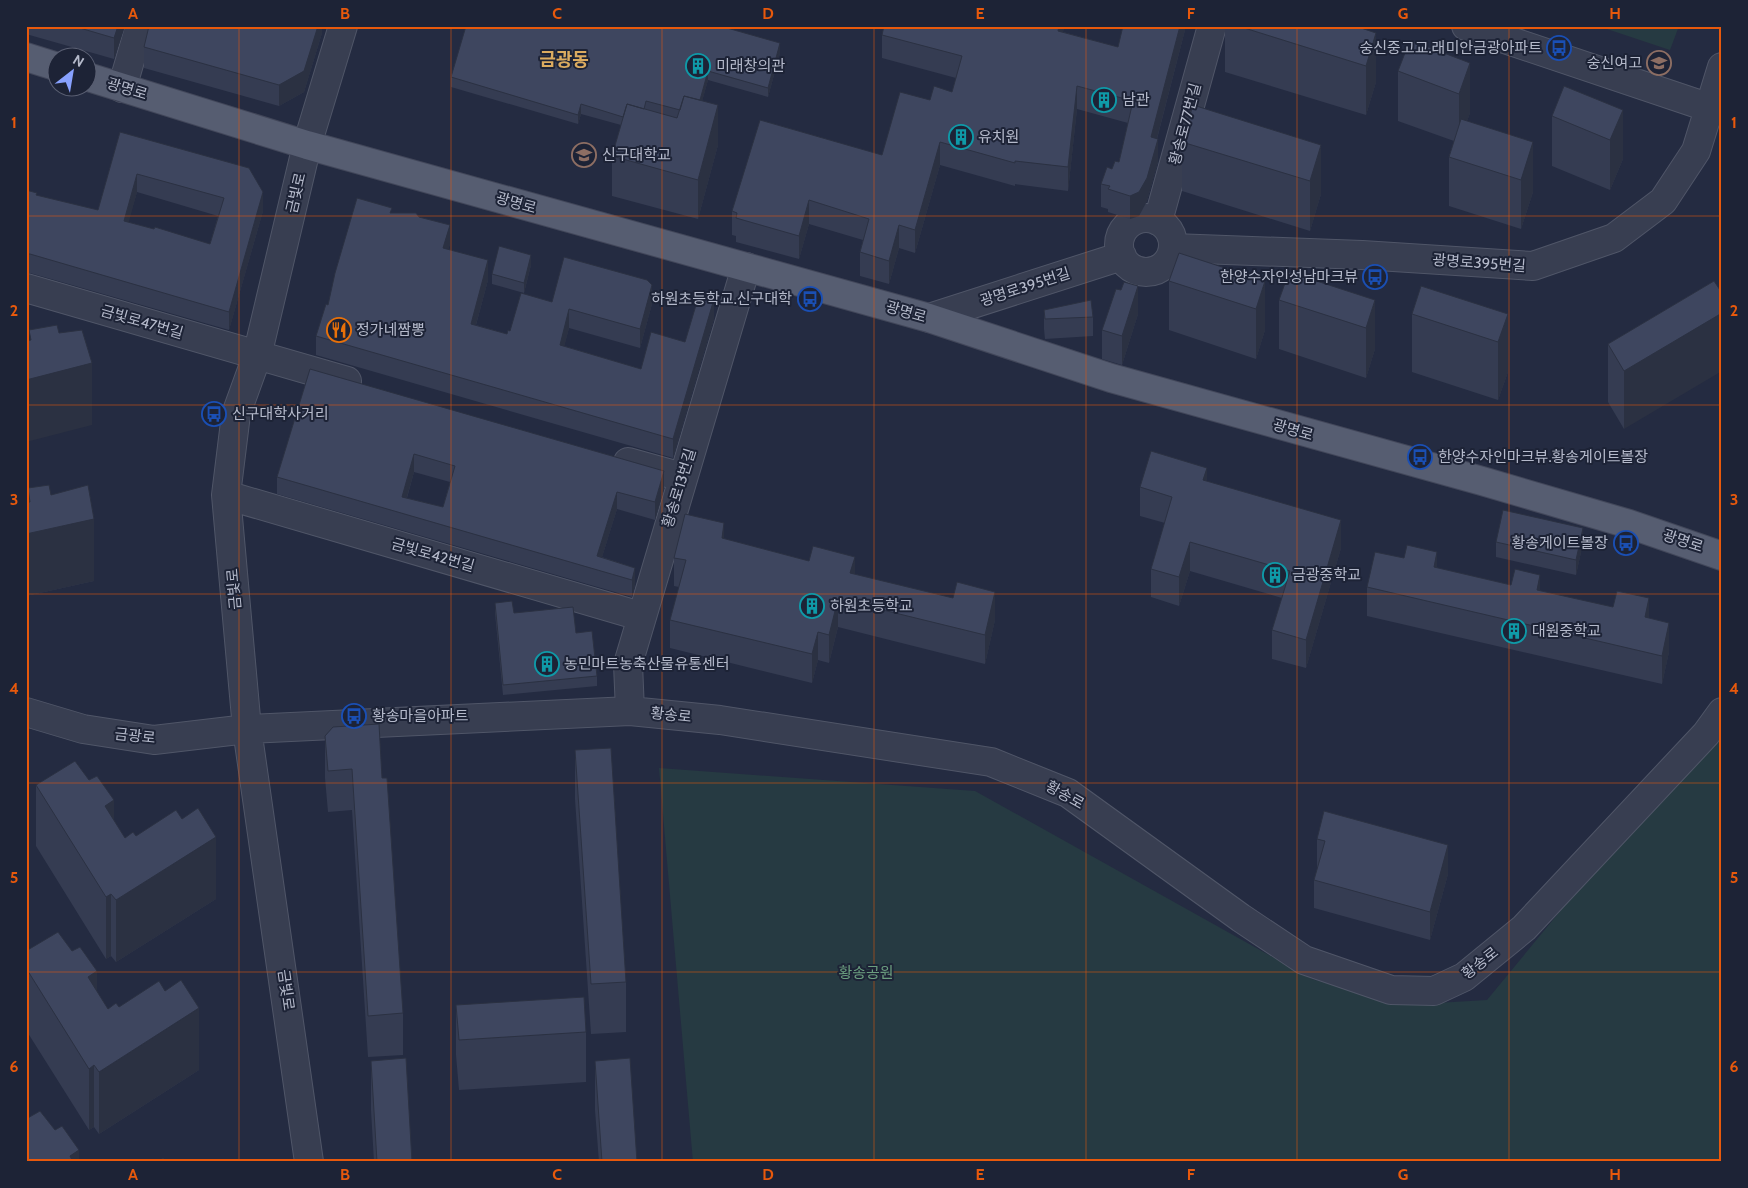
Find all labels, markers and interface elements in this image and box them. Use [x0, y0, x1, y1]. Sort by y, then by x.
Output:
text: A [128, 4, 138, 23]
text: B [340, 4, 350, 23]
text: C [552, 4, 562, 23]
text: D [762, 4, 774, 23]
text: E [975, 4, 985, 23]
text: F [1187, 4, 1196, 23]
text: G [1398, 4, 1408, 23]
text: H [1609, 4, 1621, 23]
bus stop icon: 숭신중고교.래미안금광아파트 [1546, 35, 1572, 61]
place label: 숭신중고교.래미안금광아파트 [1359, 39, 1542, 57]
north arrow [48, 48, 98, 98]
district label: 금광동 [539, 49, 589, 71]
school or university icon: 숭신여고 [1646, 50, 1672, 76]
text: N [70, 51, 88, 71]
building icon: 미래창의관 [685, 53, 711, 79]
place label: 숭신여고 [1587, 54, 1642, 72]
place label: 미래창의관 [716, 57, 785, 75]
street label: 광명로 [105, 74, 149, 104]
street label: 황송로77번길 [1165, 81, 1205, 167]
building icon: 남관 [1091, 87, 1117, 113]
place label: 남관 [1122, 91, 1150, 109]
text: 1 [11, 113, 17, 132]
text: 1 [1731, 113, 1737, 132]
building icon: 유치원 [948, 124, 974, 150]
place label: 유치원 [978, 128, 1019, 146]
school or university icon: 신구대학교 [571, 142, 597, 168]
place label: 신구대학교 [602, 146, 671, 164]
street label: 금빛로 [283, 171, 309, 215]
street label: 광명로 [494, 189, 538, 217]
street label: 광명로395번길 [1432, 251, 1526, 275]
street label: 광명로395번길 [978, 264, 1072, 310]
bus stop icon: 한양수자인성남마크뷰 [1362, 264, 1388, 290]
place label: 한양수자인성남마크뷰 [1220, 268, 1358, 286]
bus stop icon: 하원초등학교.신구대학 [797, 286, 823, 312]
place label: 하원초등학교.신구대학 [651, 290, 792, 308]
street label: 광명로 [884, 298, 928, 326]
text: 2 [10, 301, 18, 320]
text: 2 [1730, 301, 1738, 320]
street label: 금빛로47번길 [99, 302, 185, 342]
restaurant icon: 정가네짬뽕 [326, 317, 352, 343]
place label: 정가네짬뽕 [356, 321, 425, 339]
bus stop icon: 신구대학사거리 [201, 401, 227, 427]
place label: 신구대학사거리 [232, 405, 329, 423]
street label: 광명로 [1271, 416, 1315, 444]
bus stop icon: 한양수자인마크뷰.황송게이트볼장 [1407, 444, 1433, 470]
street label: 황송로13번길 [658, 446, 700, 530]
place label: 한양수자인마크뷰.황송게이트볼장 [1438, 448, 1648, 466]
text: 3 [10, 490, 18, 509]
text: 3 [1730, 490, 1738, 509]
street label: 광명로 [1661, 526, 1705, 556]
bus stop icon: 황송게이트볼장 [1613, 530, 1639, 556]
place label: 황송게이트볼장 [1511, 534, 1608, 552]
street label: 금빛로42번길 [389, 535, 477, 575]
building icon: 금광중학교 [1262, 562, 1288, 588]
place label: 금광중학교 [1292, 566, 1361, 584]
street label: 금빛로 [223, 568, 245, 610]
building icon: 하원초등학교 [799, 593, 825, 619]
place label: 하원초등학교 [830, 597, 913, 615]
building icon: 대원중학교 [1501, 618, 1527, 644]
place label: 대원중학교 [1532, 622, 1601, 640]
building icon: 농민마트농축산물유통센터 [534, 651, 560, 677]
place label: 농민마트농축산물유통센터 [564, 655, 730, 673]
text: 4 [9, 679, 19, 698]
text: 4 [1729, 679, 1739, 698]
bus stop icon: 황송마을아파트 [341, 703, 367, 729]
street label: 황송로 [649, 704, 693, 726]
place label: 황송마을아파트 [372, 707, 469, 725]
street label: 금광로 [113, 725, 157, 747]
street label: 황송로 [1043, 777, 1087, 813]
text: 5 [10, 868, 18, 887]
text: 5 [1730, 868, 1738, 887]
street label: 황송로 [1458, 943, 1502, 983]
park label: 황송공원 [838, 964, 894, 982]
street label: 금빛로 [274, 968, 298, 1012]
text: 6 [10, 1057, 19, 1076]
text: 6 [1730, 1057, 1739, 1076]
text: A [128, 1165, 138, 1184]
text: B [340, 1165, 350, 1184]
text: C [552, 1165, 562, 1184]
text: D [762, 1165, 774, 1184]
text: E [975, 1165, 985, 1184]
text: F [1187, 1165, 1196, 1184]
text: G [1398, 1165, 1408, 1184]
text: H [1609, 1165, 1621, 1184]

